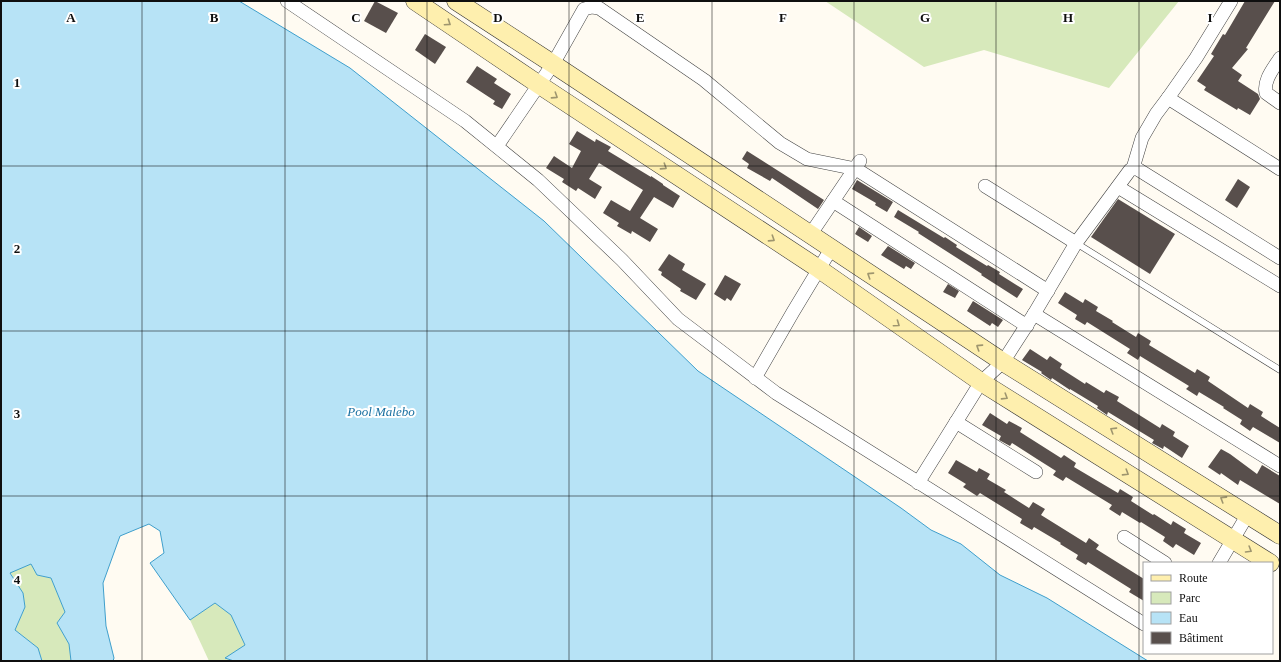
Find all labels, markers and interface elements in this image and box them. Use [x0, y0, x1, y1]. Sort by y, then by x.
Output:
text: A [66, 10, 76, 25]
text: B [210, 10, 219, 25]
text: C [351, 10, 361, 25]
text: D [493, 10, 503, 25]
text: E [636, 10, 644, 25]
text: F [779, 10, 787, 25]
text: G [920, 10, 930, 25]
text: H [1063, 10, 1073, 25]
text: I [1207, 10, 1213, 25]
one-way arrow [443, 18, 450, 25]
text: 1 [14, 75, 20, 90]
one-way arrow [551, 91, 558, 99]
one-way arrow [660, 163, 667, 170]
one-way arrow [768, 234, 775, 241]
text: 2 [14, 241, 20, 256]
one-way arrow [868, 273, 875, 280]
one-way arrow [893, 319, 900, 327]
one-way arrow [976, 344, 983, 351]
one-way arrow [1000, 392, 1007, 399]
water label: Pool Malebo [346, 404, 415, 419]
text: 3 [14, 406, 21, 421]
one-way arrow [1110, 428, 1117, 435]
one-way arrow [1122, 469, 1129, 476]
one-way arrow [1221, 497, 1228, 504]
one-way arrow [1245, 545, 1252, 552]
legend [1143, 562, 1273, 654]
text: Route [1179, 571, 1208, 585]
text: 4 [14, 572, 21, 587]
text: Parc [1179, 591, 1200, 605]
text: Eau [1179, 611, 1198, 625]
text: Bâtiment [1179, 631, 1224, 645]

